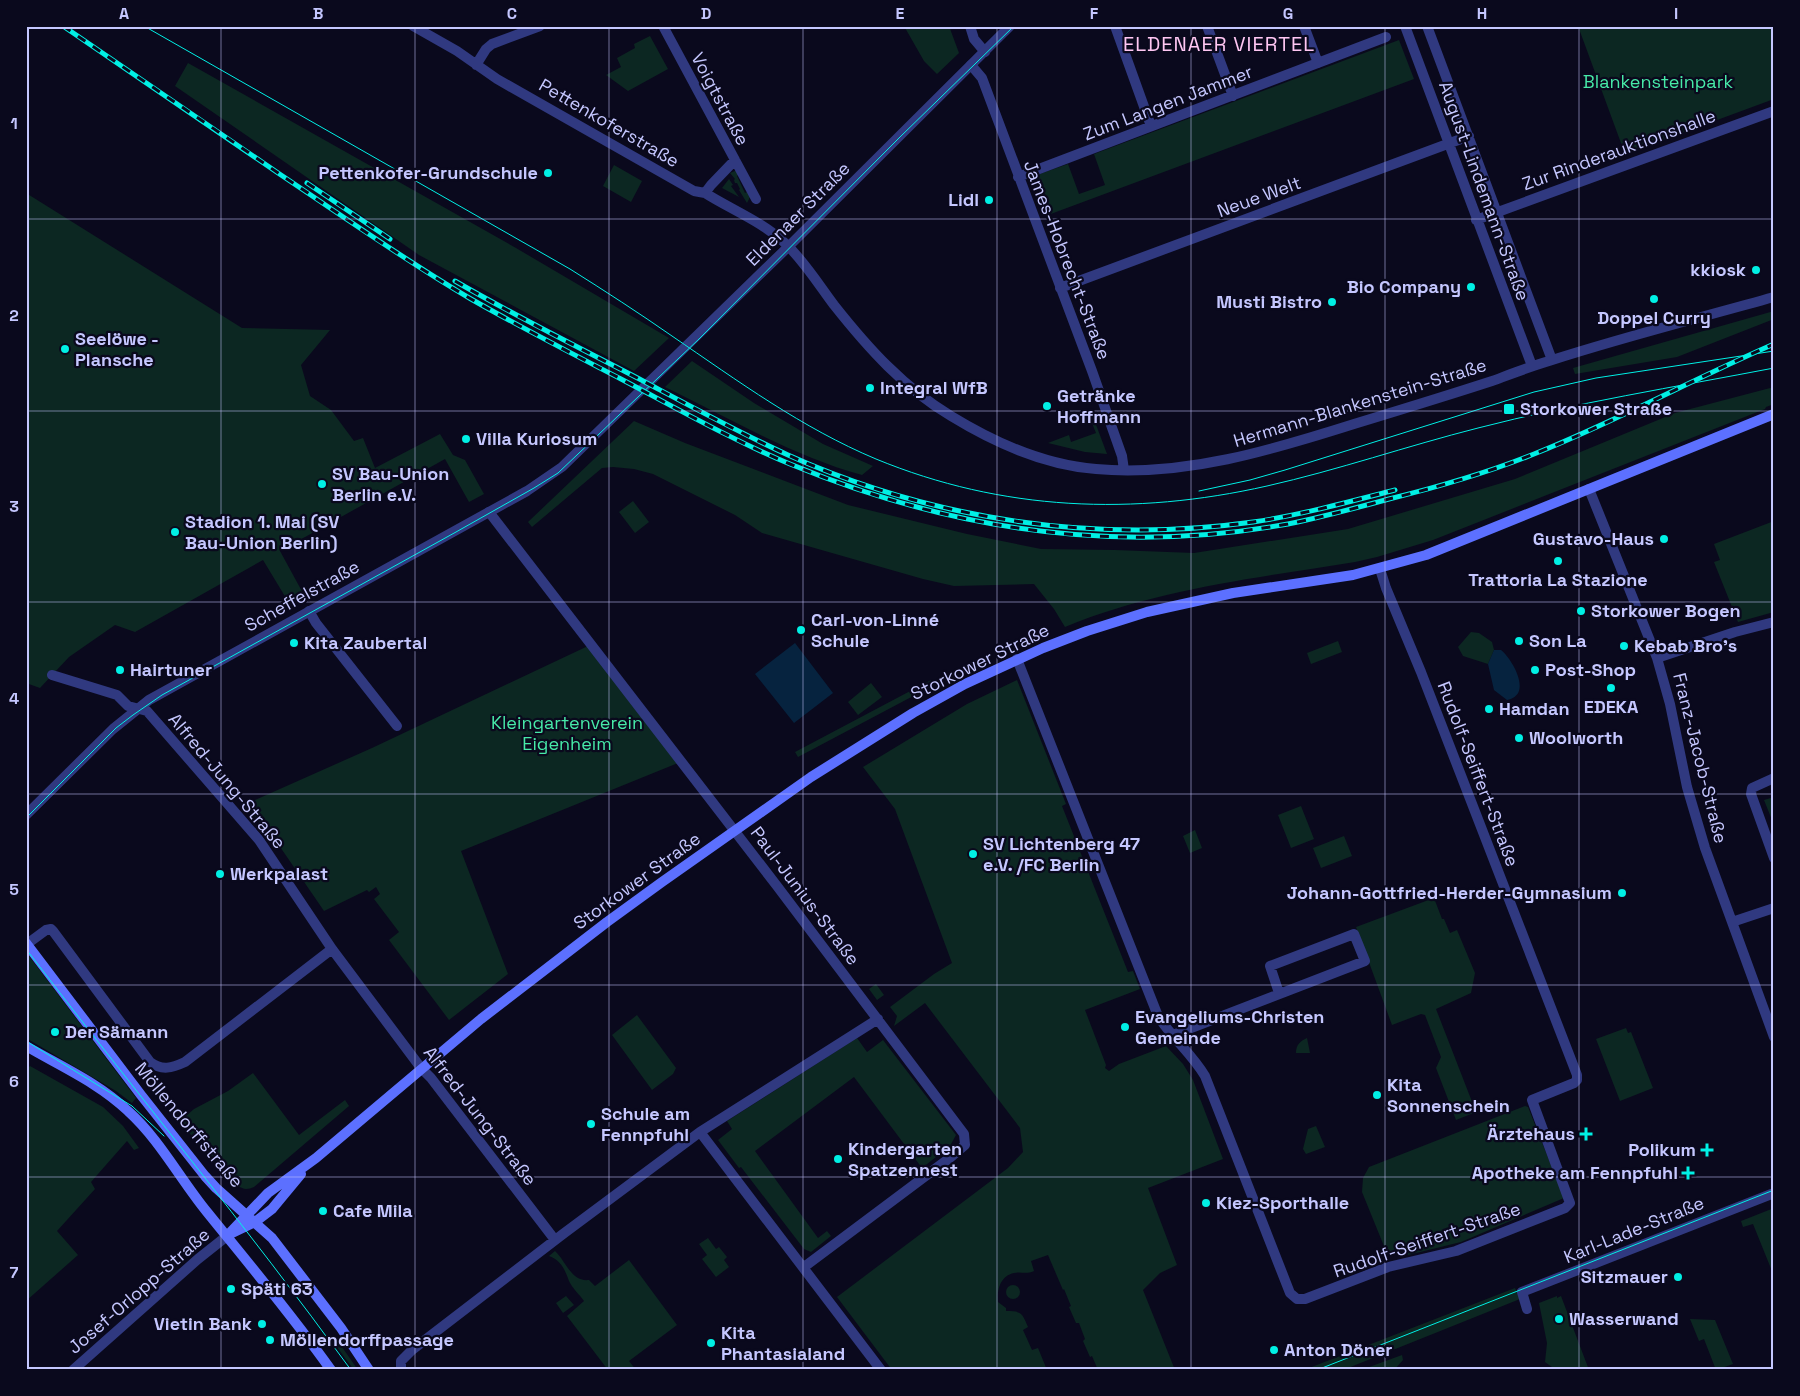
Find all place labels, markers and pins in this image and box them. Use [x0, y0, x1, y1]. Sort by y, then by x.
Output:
place label: Pettenkofer-Grundschule [319, 161, 538, 184]
marker: Pettenkofer-Grundschule [542, 167, 554, 179]
place label: Lidl [948, 188, 979, 211]
marker: Lidl [983, 194, 995, 206]
place label: kkiosk [1690, 258, 1746, 281]
marker: kkiosk [1750, 264, 1762, 276]
place label: Bio Company [1347, 275, 1461, 298]
marker: Bio Company [1465, 281, 1477, 293]
place label: Musti Bistro [1216, 290, 1322, 313]
marker: Doppel Curry [1648, 293, 1660, 305]
marker: Musti Bistro [1326, 296, 1338, 308]
place label: Doppel Curry [1597, 306, 1711, 329]
place label: Seelöwe - Plansche [75, 327, 159, 371]
marker: Seelöwe - Plansche [59, 343, 71, 355]
place label: Integral WfB [880, 376, 988, 399]
marker: Integral WfB [864, 382, 876, 394]
place label: Getränke Hoffmann [1057, 384, 1141, 428]
place label: Storkower Straße [1520, 397, 1672, 420]
marker: Getränke Hoffmann [1041, 400, 1053, 412]
marker: Storkower Straße [1502, 402, 1516, 416]
place label: Villa Kuriosum [476, 427, 597, 450]
marker: Villa Kuriosum [460, 433, 472, 445]
place label: SV Bau-Union Berlin e.V. [332, 462, 449, 506]
marker: SV Bau-Union Berlin e.V. [316, 478, 328, 490]
place label: Stadion 1. Mai (SV Bau-Union Berlin) [185, 510, 339, 554]
marker: Stadion 1. Mai (SV Bau-Union Berlin) [169, 526, 181, 538]
place label: Gustavo-Haus [1533, 527, 1654, 550]
marker: Gustavo-Haus [1658, 533, 1670, 545]
marker: Trattoria La Stazione [1552, 555, 1564, 567]
place label: Trattoria La Stazione [1468, 568, 1648, 591]
place label: Storkower Bogen [1591, 599, 1741, 622]
marker: Storkower Bogen [1575, 605, 1587, 617]
place label: Carl-von-Linné Schule [811, 608, 939, 652]
marker: Carl-von-Linné Schule [795, 624, 807, 636]
place label: Son La [1529, 629, 1587, 652]
place label: Kita Zaubertal [304, 631, 427, 654]
place label: Kebab Bro's [1634, 634, 1737, 657]
marker: Son La [1513, 635, 1525, 647]
marker: Kita Zaubertal [288, 637, 300, 649]
marker: Kebab Bro's [1618, 640, 1630, 652]
place label: Hairtuner [130, 658, 212, 681]
place label: Post-Shop [1545, 658, 1636, 681]
marker: Hairtuner [114, 664, 126, 676]
marker: Post-Shop [1529, 664, 1541, 676]
marker: EDEKA [1605, 682, 1617, 694]
place label: EDEKA [1584, 695, 1639, 718]
place label: Hamdan [1499, 697, 1570, 720]
marker: Hamdan [1483, 703, 1495, 715]
place label: Woolworth [1529, 726, 1623, 749]
marker: Woolworth [1513, 732, 1525, 744]
place label: SV Lichtenberg 47 e.V. /FC Berlin [983, 832, 1140, 876]
marker: SV Lichtenberg 47 e.V. /FC Berlin [967, 848, 979, 860]
place label: Werkpalast [230, 862, 328, 885]
marker: Werkpalast [214, 868, 226, 880]
place label: Johann-Gottfried-Herder-Gymnasium [1287, 881, 1612, 904]
marker: Johann-Gottfried-Herder-Gymnasium [1616, 887, 1628, 899]
place label: Evangeliums-Christen Gemeinde [1135, 1005, 1324, 1049]
place label: Der Sämann [65, 1020, 168, 1043]
marker: Evangeliums-Christen Gemeinde [1119, 1021, 1131, 1033]
marker: Der Sämann [49, 1026, 61, 1038]
place label: Kita Sonnenschein [1387, 1073, 1510, 1117]
marker: Kita Sonnenschein [1371, 1089, 1383, 1101]
place label: Schule am Fennpfuhl [601, 1102, 690, 1146]
marker: Schule am Fennpfuhl [585, 1118, 597, 1130]
place label: Ärztehaus [1487, 1122, 1575, 1145]
marker: Ärztehaus [1579, 1127, 1593, 1141]
place label: Kindergarten Spatzennest [848, 1137, 962, 1181]
place label: Polikum [1628, 1138, 1696, 1161]
marker: Polikum [1700, 1143, 1714, 1157]
marker: Kindergarten Spatzennest [832, 1153, 844, 1165]
place label: Apotheke am Fennpfuhl [1472, 1161, 1678, 1184]
marker: Apotheke am Fennpfuhl [1682, 1167, 1694, 1179]
place label: Kiez-Sporthalle [1216, 1191, 1349, 1214]
marker: Kiez-Sporthalle [1200, 1197, 1212, 1209]
place label: Cafe Mila [333, 1199, 413, 1222]
marker: Cafe Mila [317, 1205, 329, 1217]
place label: Sitzmauer [1581, 1265, 1668, 1288]
marker: Sitzmauer [1672, 1271, 1684, 1283]
place label: Späti 63 [241, 1277, 313, 1300]
marker: Späti 63 [225, 1283, 237, 1295]
place label: Wasserwand [1569, 1307, 1679, 1330]
place label: Vietin Bank [154, 1312, 252, 1335]
marker: Wasserwand [1553, 1313, 1565, 1325]
marker: Vietin Bank [256, 1318, 268, 1330]
place label: Kita Phantasialand [721, 1321, 845, 1365]
place label: Möllendorffpassage [280, 1328, 454, 1351]
marker: Möllendorffpassage [264, 1334, 276, 1346]
marker: Kita Phantasialand [705, 1337, 717, 1349]
place label: Anton Döner [1284, 1338, 1392, 1361]
marker: Anton Döner [1268, 1344, 1280, 1356]

